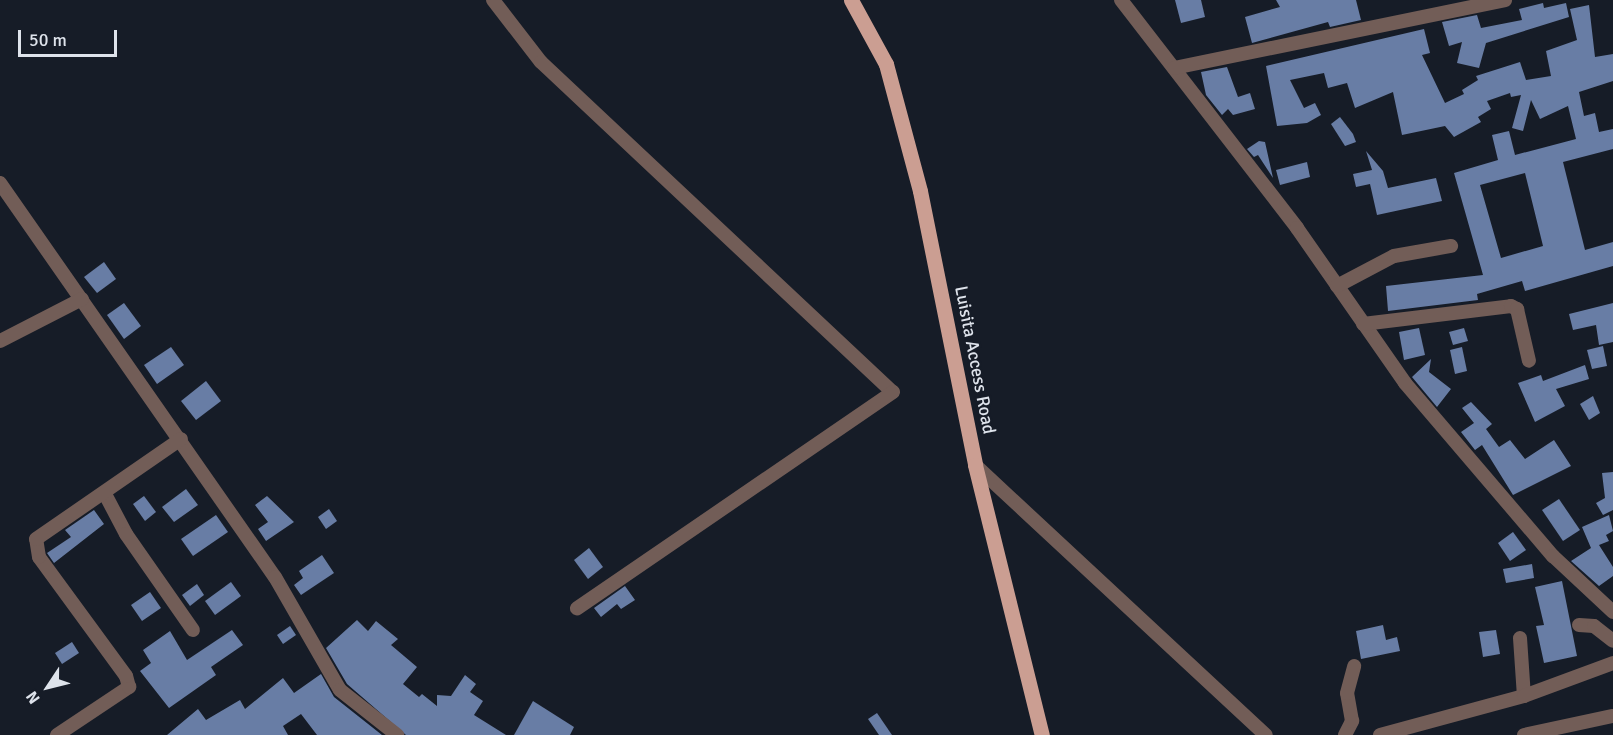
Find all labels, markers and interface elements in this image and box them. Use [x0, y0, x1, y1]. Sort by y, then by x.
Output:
scale bar [21, 18, 120, 56]
text: 50 m [29, 29, 67, 51]
street label: Luisita Access Road [950, 284, 1000, 436]
north arrow [18, 657, 78, 717]
text: N [22, 687, 45, 708]

